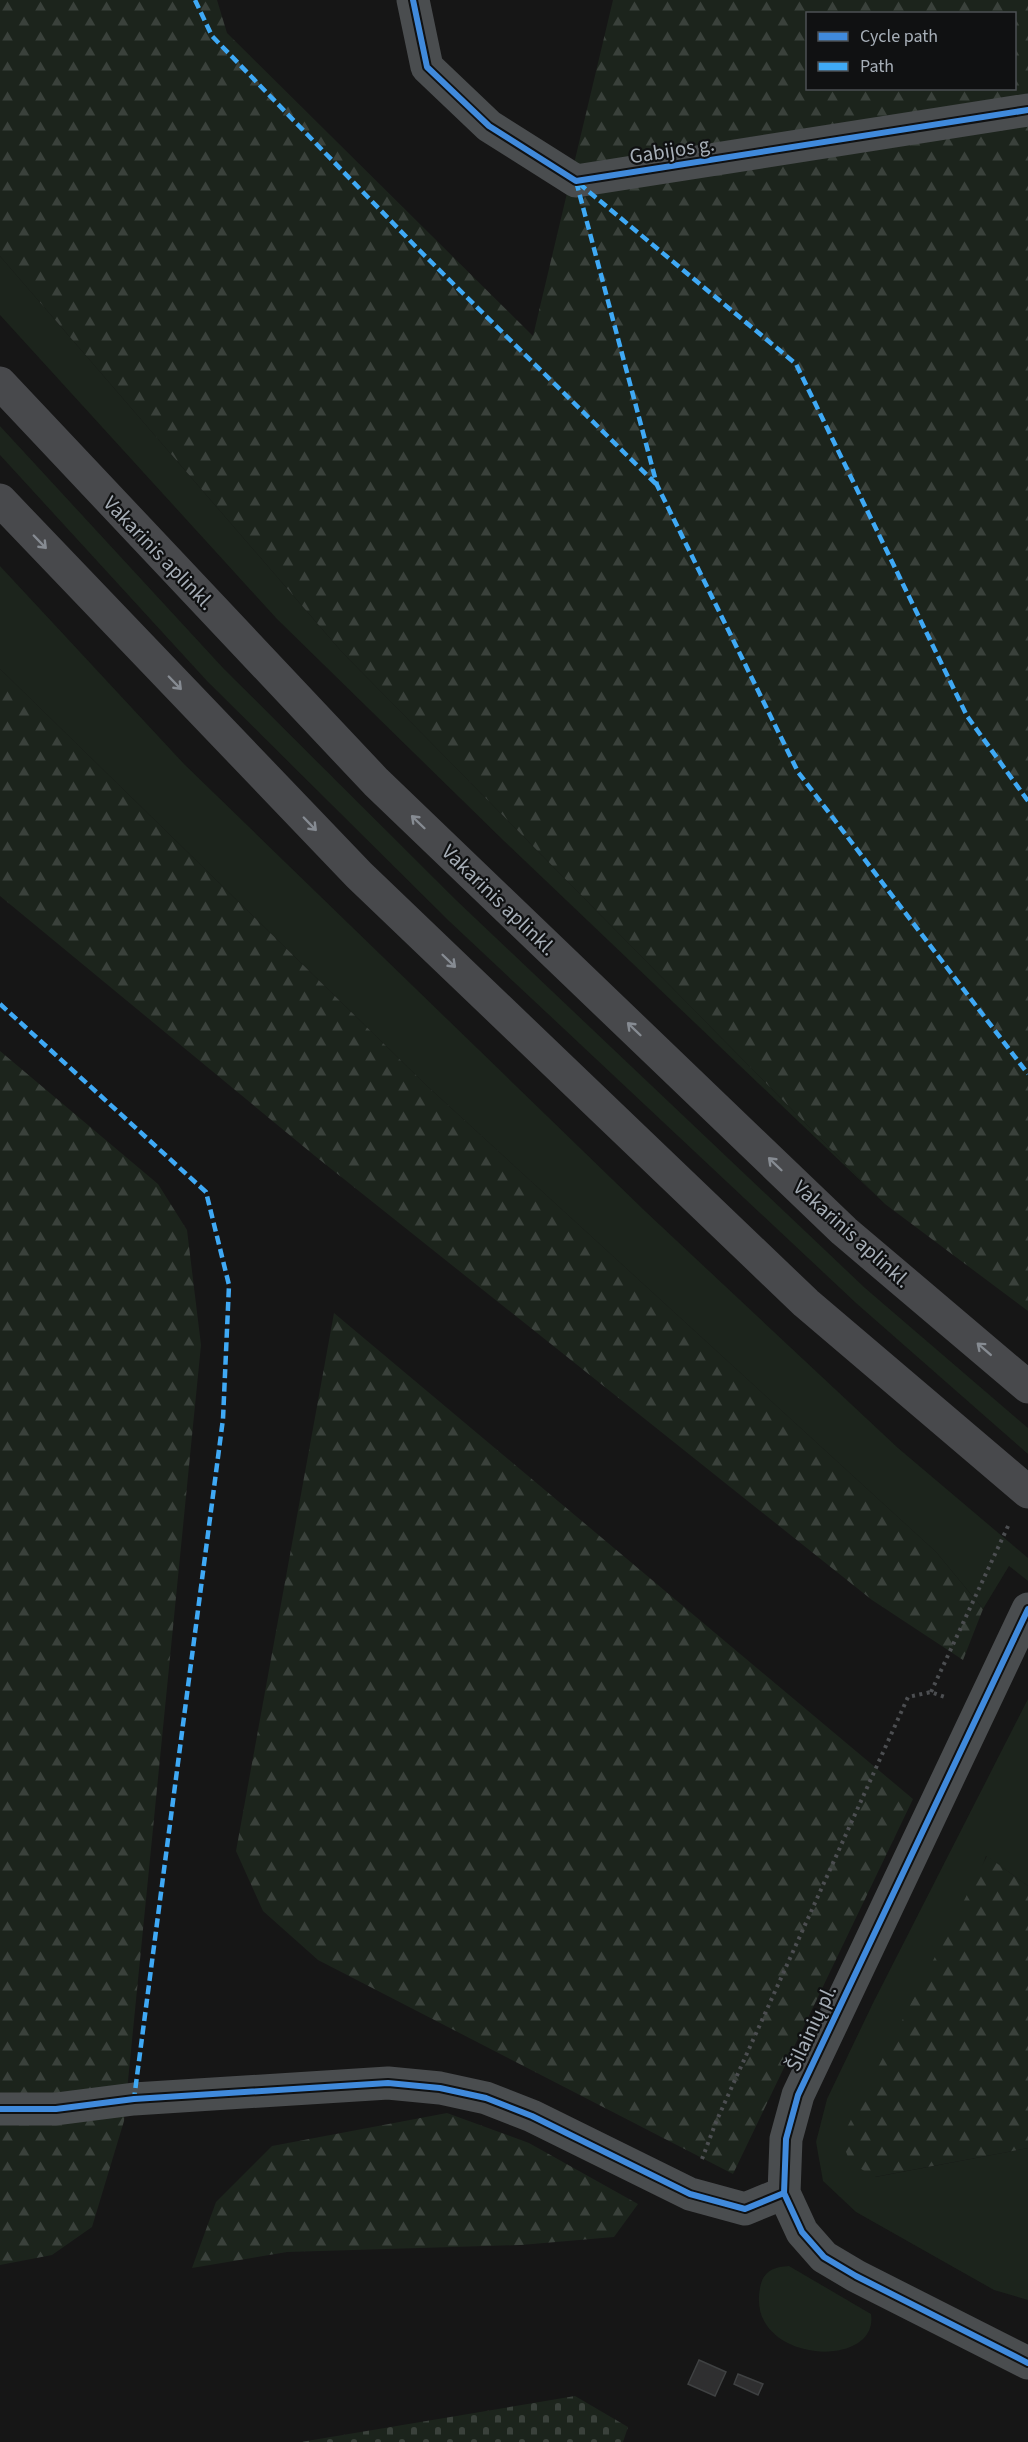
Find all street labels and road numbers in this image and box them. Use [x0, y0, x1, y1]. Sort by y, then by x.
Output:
street label: Gabijos g. [627, 128, 717, 172]
street label: Vakarinis aplinkl. [96, 489, 222, 617]
street label: Vakarinis aplinkl. [435, 837, 563, 963]
street label: Vakarinis aplinkl. [787, 1173, 917, 1295]
street label: Šilainių pl. [778, 1980, 844, 2076]

